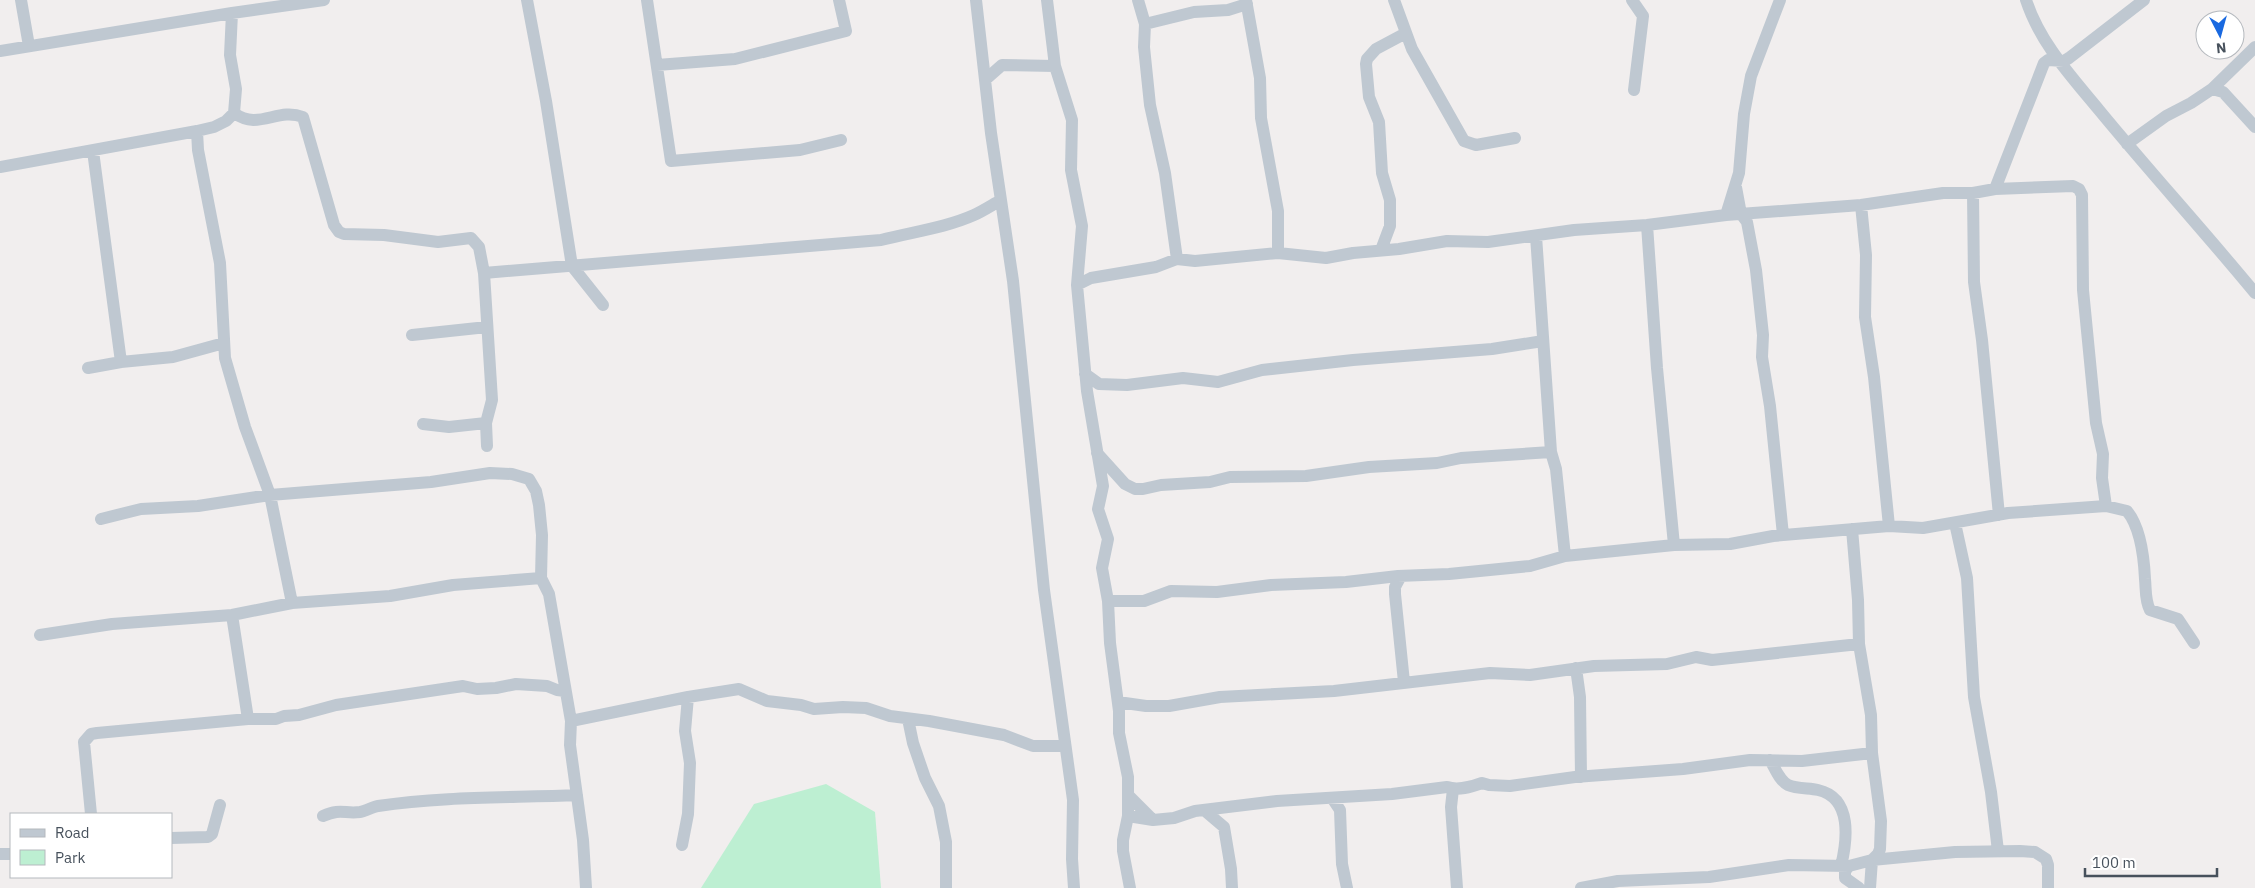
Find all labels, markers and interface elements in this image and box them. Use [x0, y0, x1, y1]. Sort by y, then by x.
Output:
north arrow [2195, 10, 2245, 60]
text: N [2215, 38, 2227, 57]
legend [10, 813, 172, 878]
text: Road [55, 823, 90, 842]
scale bar [2085, 846, 2218, 878]
text: Park [55, 848, 85, 867]
text: 100 m [2092, 853, 2136, 872]

